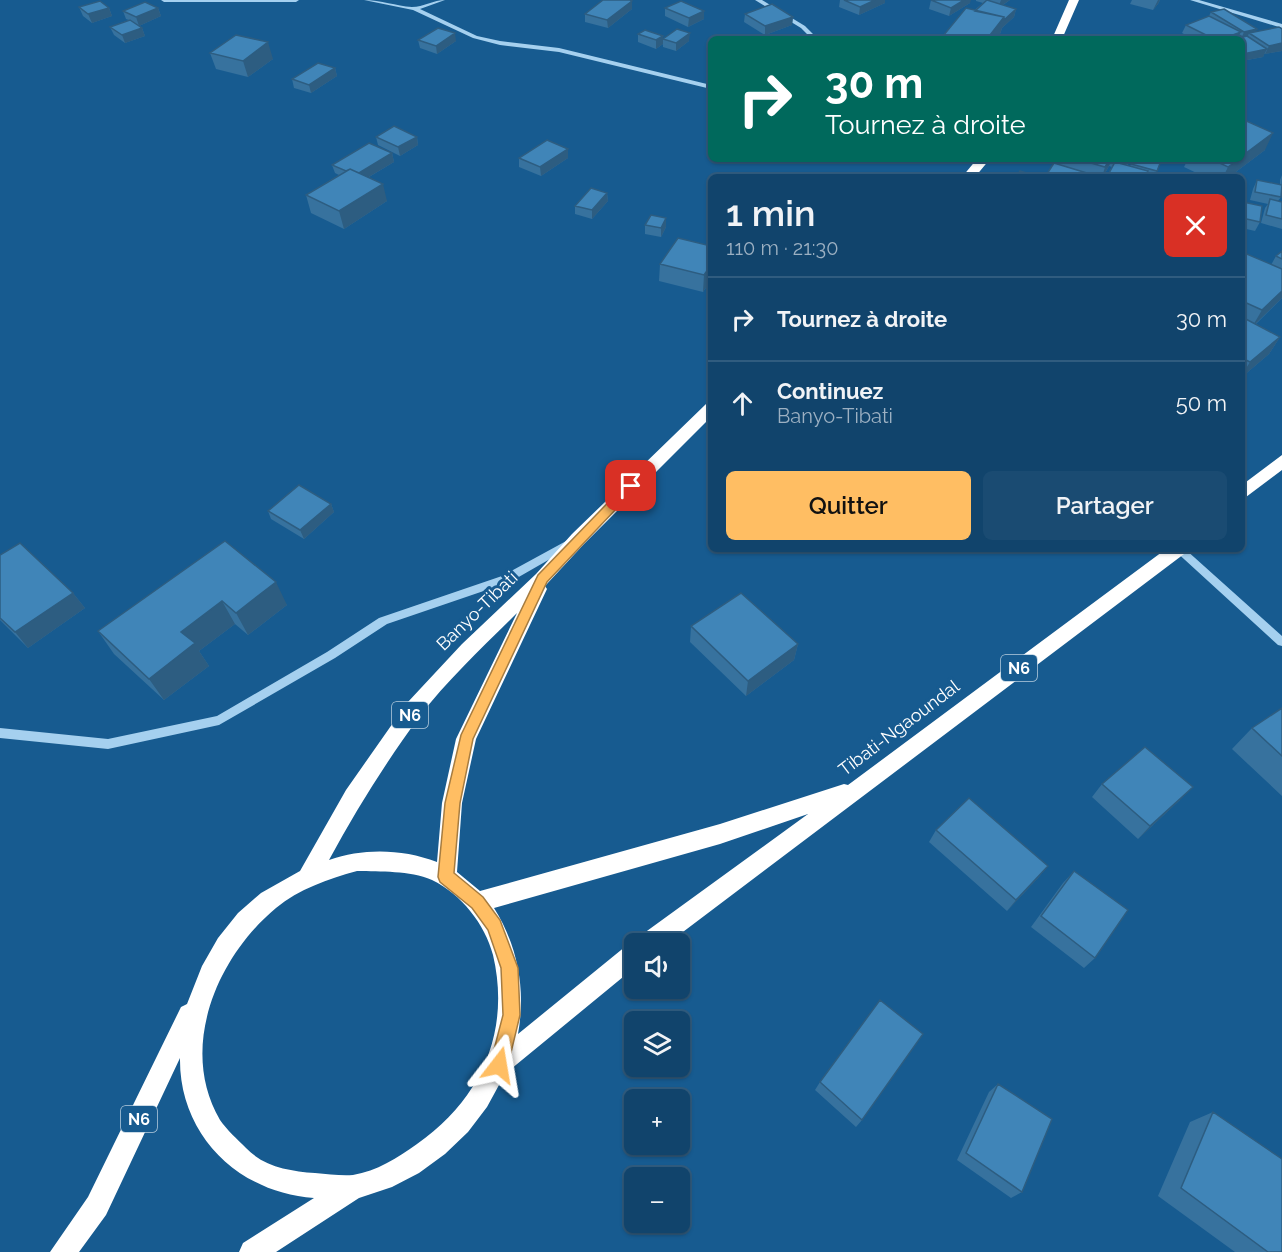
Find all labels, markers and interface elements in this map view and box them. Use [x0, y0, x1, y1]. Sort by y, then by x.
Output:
text: 30 m [825, 59, 923, 108]
icon: right [726, 60, 804, 138]
text: Tournez à droite [825, 109, 1026, 140]
text: 1 min [726, 192, 815, 234]
button: close [1164, 194, 1227, 257]
text: 110 m · 21:30 [726, 236, 838, 260]
icon: right [726, 303, 759, 336]
text: Tournez à droite [777, 306, 947, 332]
text: 30 m [1176, 306, 1227, 332]
text: Continuez [777, 378, 883, 404]
icon: ahead [726, 387, 759, 420]
text: 50 m [1176, 390, 1227, 416]
text: Banyo-Tibati [777, 404, 893, 428]
pin [605, 460, 656, 511]
icon: arrive [614, 469, 647, 502]
button: Quitter [726, 471, 971, 540]
button: Partager [983, 471, 1227, 540]
street label: Banyo-Tibati [432, 567, 521, 654]
road number: N6 [1001, 655, 1037, 681]
street label: Tibati-Ngaoundal [834, 675, 963, 780]
road number: N6 [392, 702, 428, 728]
map controls [624, 933, 690, 1233]
button: sound [624, 933, 690, 999]
button: layers [624, 1011, 690, 1077]
position arrow [467, 1033, 531, 1097]
button: + [624, 1089, 690, 1155]
road number: N6 [121, 1106, 157, 1132]
button: − [624, 1167, 690, 1233]

